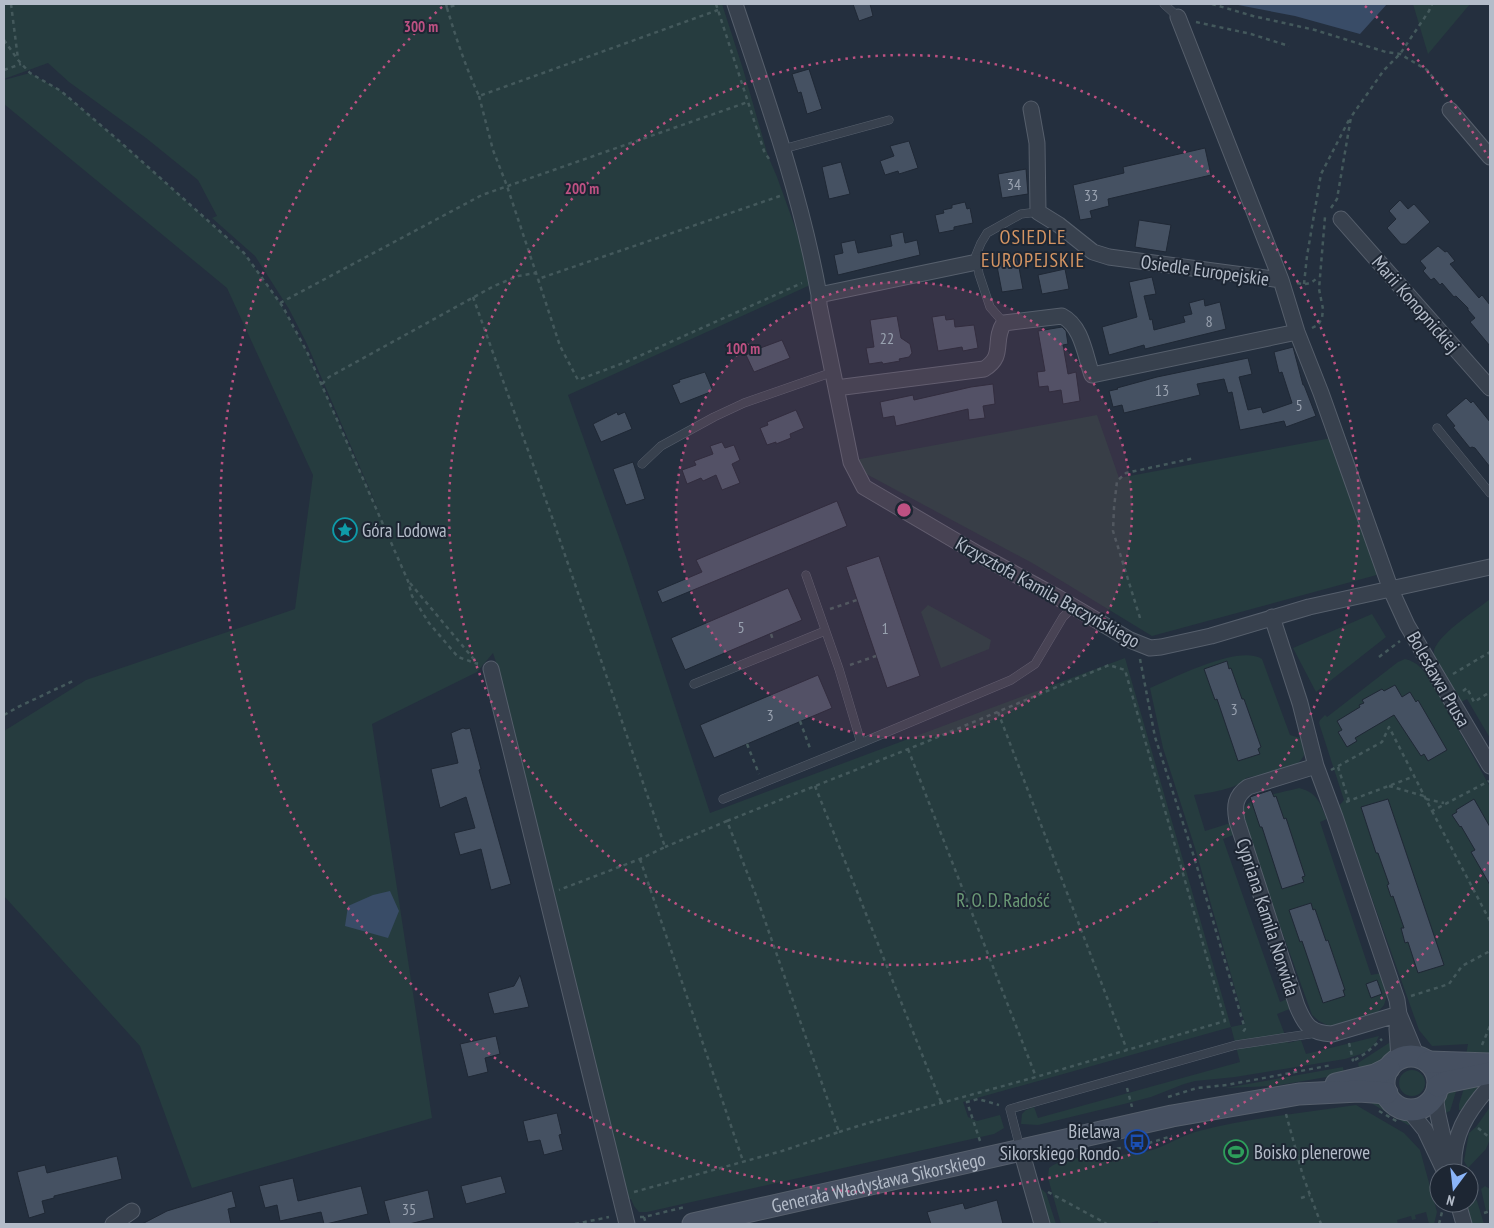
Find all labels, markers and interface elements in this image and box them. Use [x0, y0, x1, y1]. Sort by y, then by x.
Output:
text: 300 m [404, 17, 438, 36]
house number: 34 [1007, 174, 1021, 194]
text: 200 m [565, 179, 599, 198]
house number: 33 [1084, 185, 1098, 205]
district label: OSIEDLE EUROPEJSKIE [981, 224, 1085, 273]
street label: Osiedle Europejskie [1139, 249, 1271, 291]
street label: Marii Konopnickiej [1367, 250, 1465, 358]
house number: 8 [1205, 311, 1213, 331]
house number: 22 [880, 328, 894, 348]
text: 100 m [726, 339, 760, 358]
house number: 13 [1155, 380, 1169, 400]
house number: 5 [1295, 395, 1303, 415]
centre of rings [895, 501, 913, 519]
place icon: Góra Lodowa [332, 517, 358, 543]
place label: Góra Lodowa [362, 518, 447, 542]
street label: Krzysztofa Kamila Baczyńskiego [952, 531, 1144, 653]
house number: 5 [737, 617, 745, 637]
house number: 1 [881, 618, 889, 638]
street label: Bolesława Prusa [1402, 627, 1476, 731]
house number: 3 [1230, 699, 1238, 719]
house number: 3 [766, 705, 774, 725]
street label: Cypriana Kamila Norwida [1231, 835, 1305, 999]
park label: R. O. D. Radość [956, 888, 1050, 912]
place label: Bielawa Sikorskiego Rondo [1000, 1119, 1120, 1165]
bus stop icon: Bielawa Sikorskiego Rondo [1124, 1129, 1150, 1155]
sports icon: Boisko plenerowe [1223, 1139, 1249, 1165]
place label: Boisko plenerowe [1254, 1140, 1370, 1164]
street label: Generała Władysława Sikorskiego [769, 1146, 988, 1218]
north arrow [1429, 1163, 1479, 1213]
text: N [1445, 1191, 1457, 1210]
house number: 35 [402, 1199, 416, 1219]

